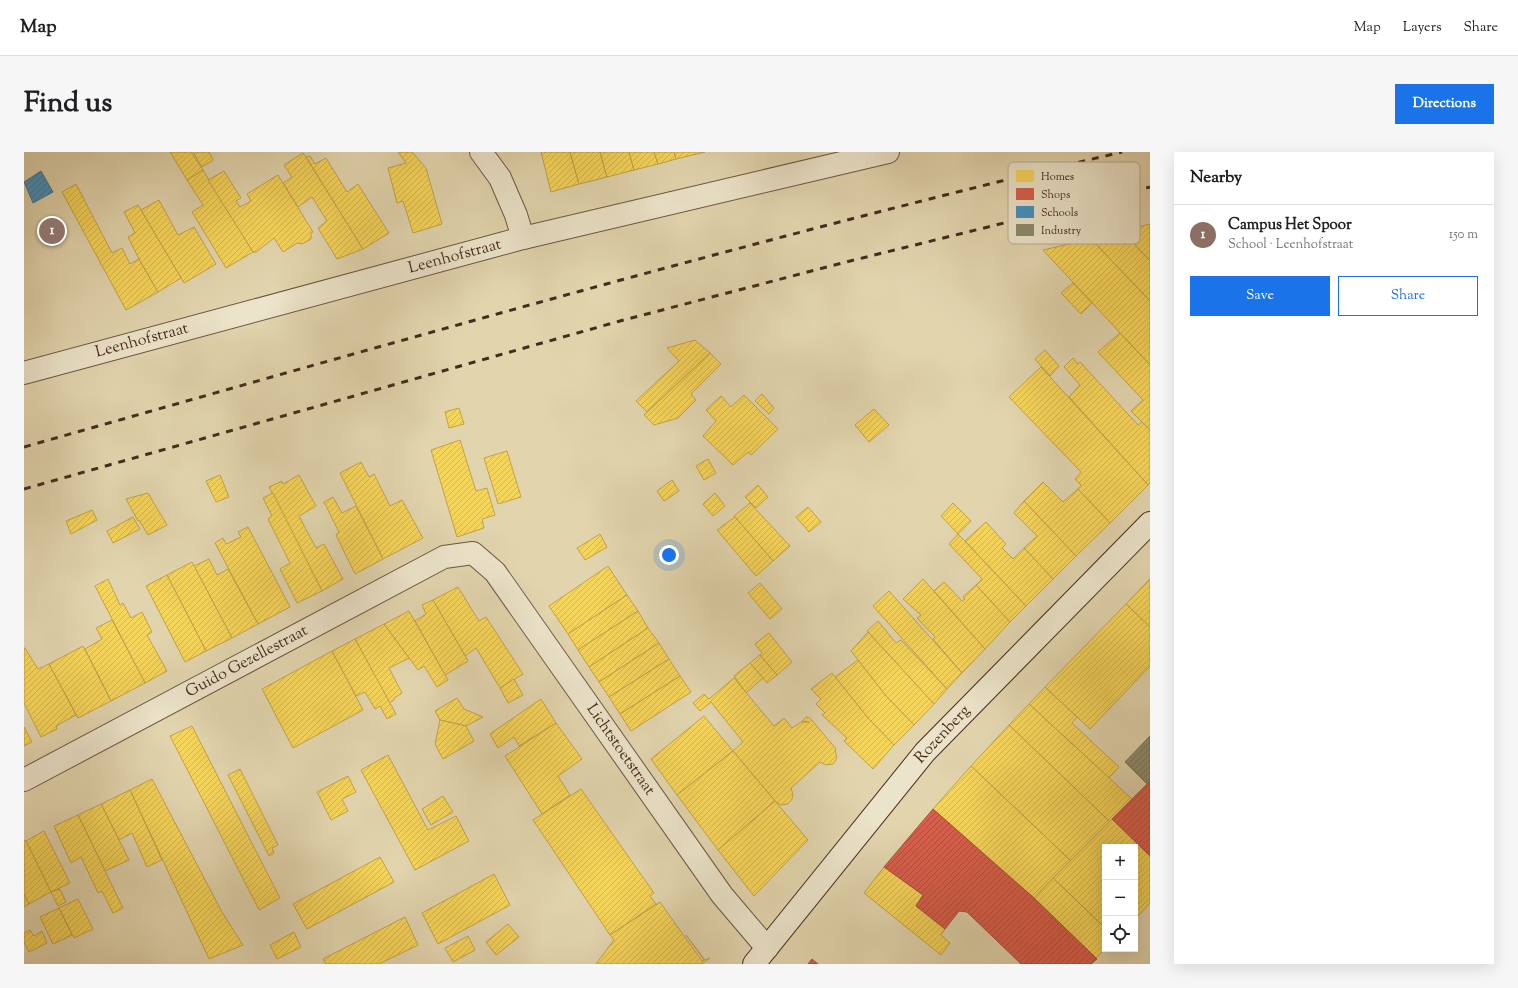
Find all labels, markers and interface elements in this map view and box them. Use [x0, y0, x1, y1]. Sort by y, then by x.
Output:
text: Map [20, 14, 57, 41]
text: Map [1354, 18, 1381, 38]
text: Layers [1403, 18, 1441, 38]
text: Share [1463, 18, 1498, 38]
text: Find us [24, 84, 112, 124]
button: Directions [1395, 84, 1494, 124]
legend [1008, 162, 1140, 244]
text: Nearby [1190, 166, 1242, 190]
text: Homes [1041, 169, 1074, 185]
text: Shops [1041, 187, 1070, 203]
text: Schools [1041, 205, 1078, 221]
text: Campus Het Spoor [1228, 215, 1352, 236]
pin: 1 [39, 216, 65, 246]
text: Industry [1041, 223, 1082, 239]
text: 1 [1201, 226, 1205, 244]
text: 150 m [1449, 226, 1478, 244]
street label: Leenhofstraat [406, 233, 505, 280]
text: School · Leenhofstraat [1228, 236, 1353, 254]
button: Save [1190, 276, 1330, 316]
button: Share [1338, 276, 1478, 316]
street label: Leenhofstraat [93, 317, 192, 364]
your location [659, 545, 679, 565]
street label: Guido Gezellestraat [182, 620, 313, 704]
street label: Lichtstoetstraat [580, 700, 660, 801]
street label: Rozenberg [910, 700, 976, 769]
map controls [1102, 844, 1138, 952]
button: + [1102, 844, 1138, 880]
button: − [1102, 880, 1138, 916]
button: locate [1102, 916, 1138, 952]

